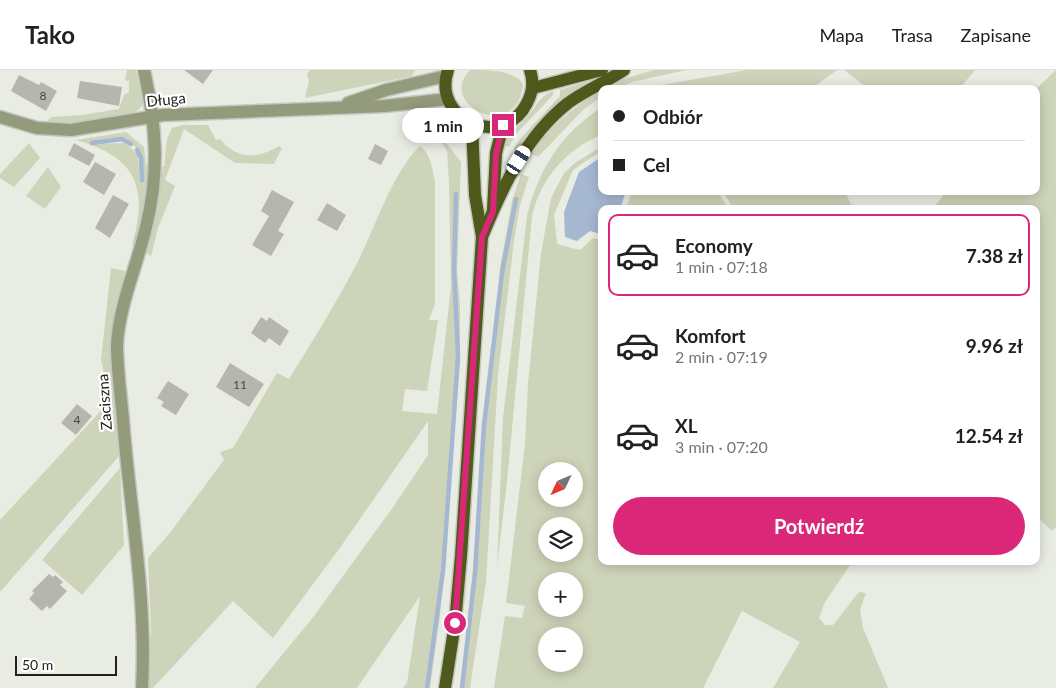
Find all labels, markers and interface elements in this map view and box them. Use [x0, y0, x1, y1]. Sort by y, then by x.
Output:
text: Tako [25, 20, 75, 49]
text: Mapa [819, 24, 864, 46]
text: Trasa [892, 24, 933, 46]
text: Zapisane [961, 24, 1031, 46]
house number: 8 [40, 88, 47, 103]
street label: Długa [145, 88, 186, 110]
text: Odbiór [643, 105, 703, 128]
callout: 1 min [403, 108, 486, 142]
route end [492, 114, 514, 136]
text: 1 min [423, 116, 463, 135]
car [504, 143, 533, 177]
text: Cel [643, 153, 670, 176]
icon: car [615, 233, 660, 278]
text: Economy [675, 234, 753, 257]
text: 7.38 zł [966, 244, 1023, 267]
text: 1 min · 07:18 [675, 257, 768, 276]
icon: car [615, 323, 660, 368]
text: Komfort [675, 324, 746, 347]
text: 9.96 zł [966, 334, 1023, 357]
text: 2 min · 07:19 [675, 347, 768, 366]
street label: Zaciszna [93, 373, 115, 431]
house number: 11 [233, 377, 247, 392]
house number: 4 [74, 412, 81, 427]
icon: car [615, 413, 660, 458]
text: XL [675, 414, 698, 437]
text: 12.54 zł [955, 424, 1023, 447]
text: 3 min · 07:20 [675, 437, 768, 456]
north arrow [538, 462, 582, 508]
map controls [538, 462, 583, 672]
button: Potwierdź [613, 497, 1025, 555]
button: layers [538, 517, 583, 562]
button: + [538, 572, 583, 617]
route start [444, 612, 466, 634]
button: − [538, 627, 583, 672]
scale bar [15, 653, 118, 676]
text: 50 m [22, 656, 53, 673]

